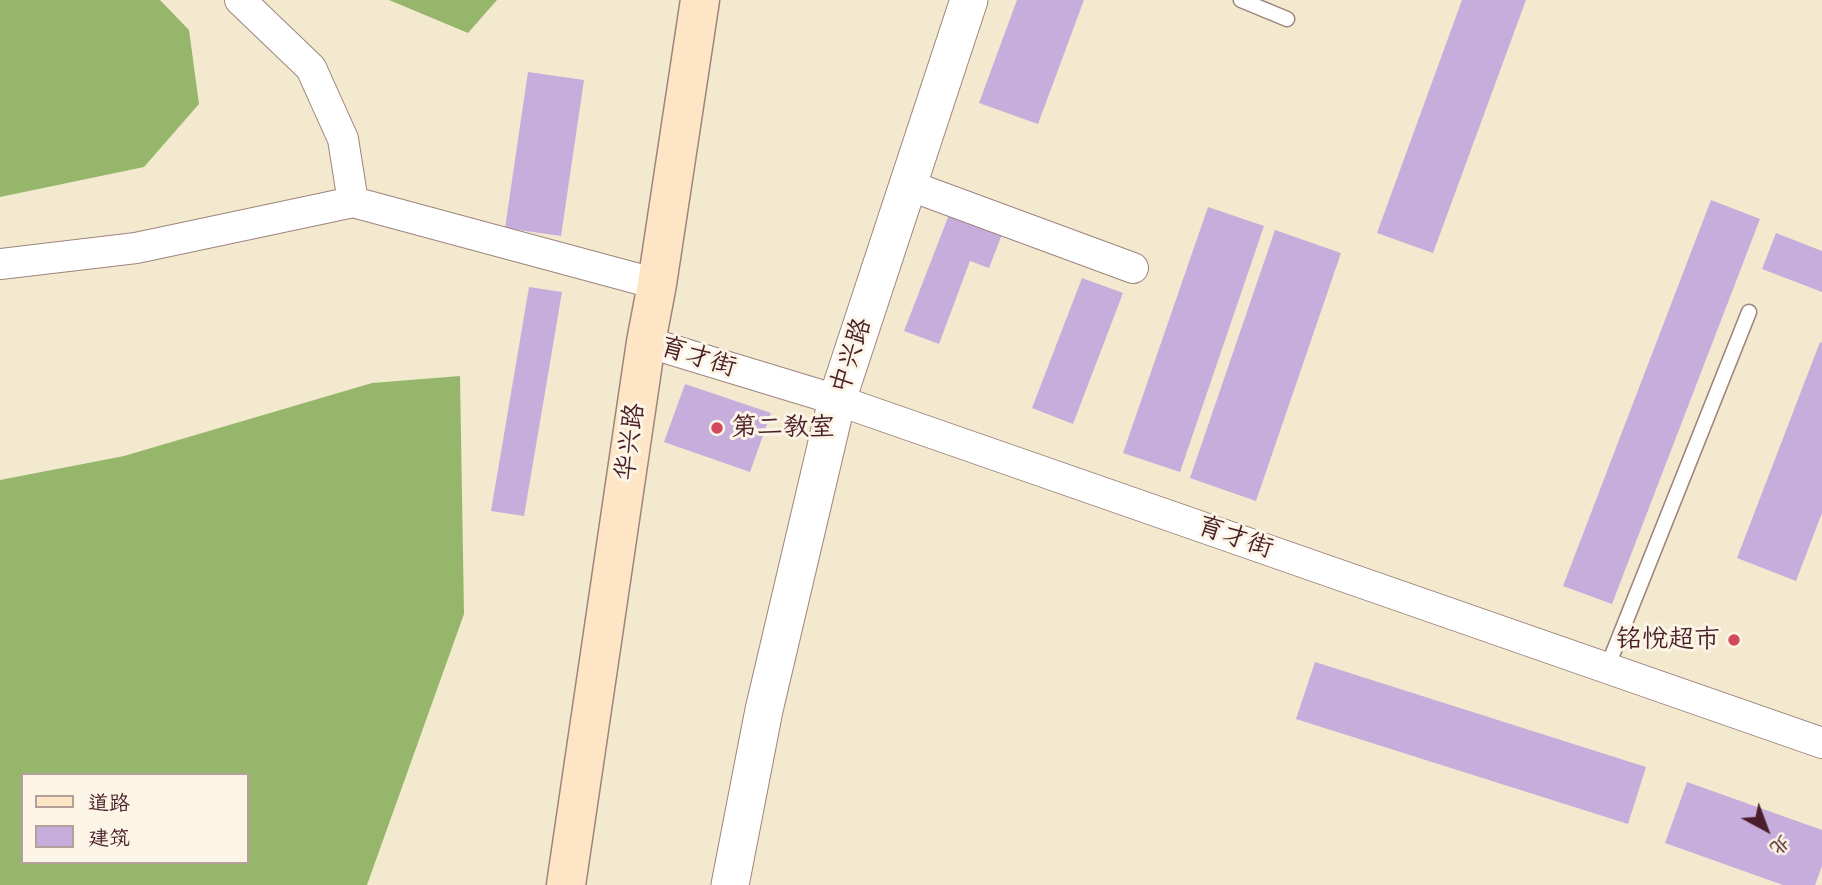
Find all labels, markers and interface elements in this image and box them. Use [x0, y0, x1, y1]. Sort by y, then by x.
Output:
street label: 中兴路 [825, 314, 879, 398]
street label: 育才街 [656, 332, 740, 384]
street label: 华兴路 [610, 401, 652, 483]
place label: 第二教室 [731, 412, 835, 444]
marker: 第二教室 [709, 420, 725, 436]
street label: 育才街 [1193, 511, 1277, 565]
place label: 铭悦超市 [1616, 624, 1720, 656]
marker: 铭悦超市 [1726, 632, 1742, 648]
legend [21, 773, 248, 864]
text: 道路 [88, 790, 130, 815]
north arrow [1731, 794, 1801, 864]
text: 建筑 [88, 825, 130, 850]
text: 北 [1765, 830, 1795, 860]

